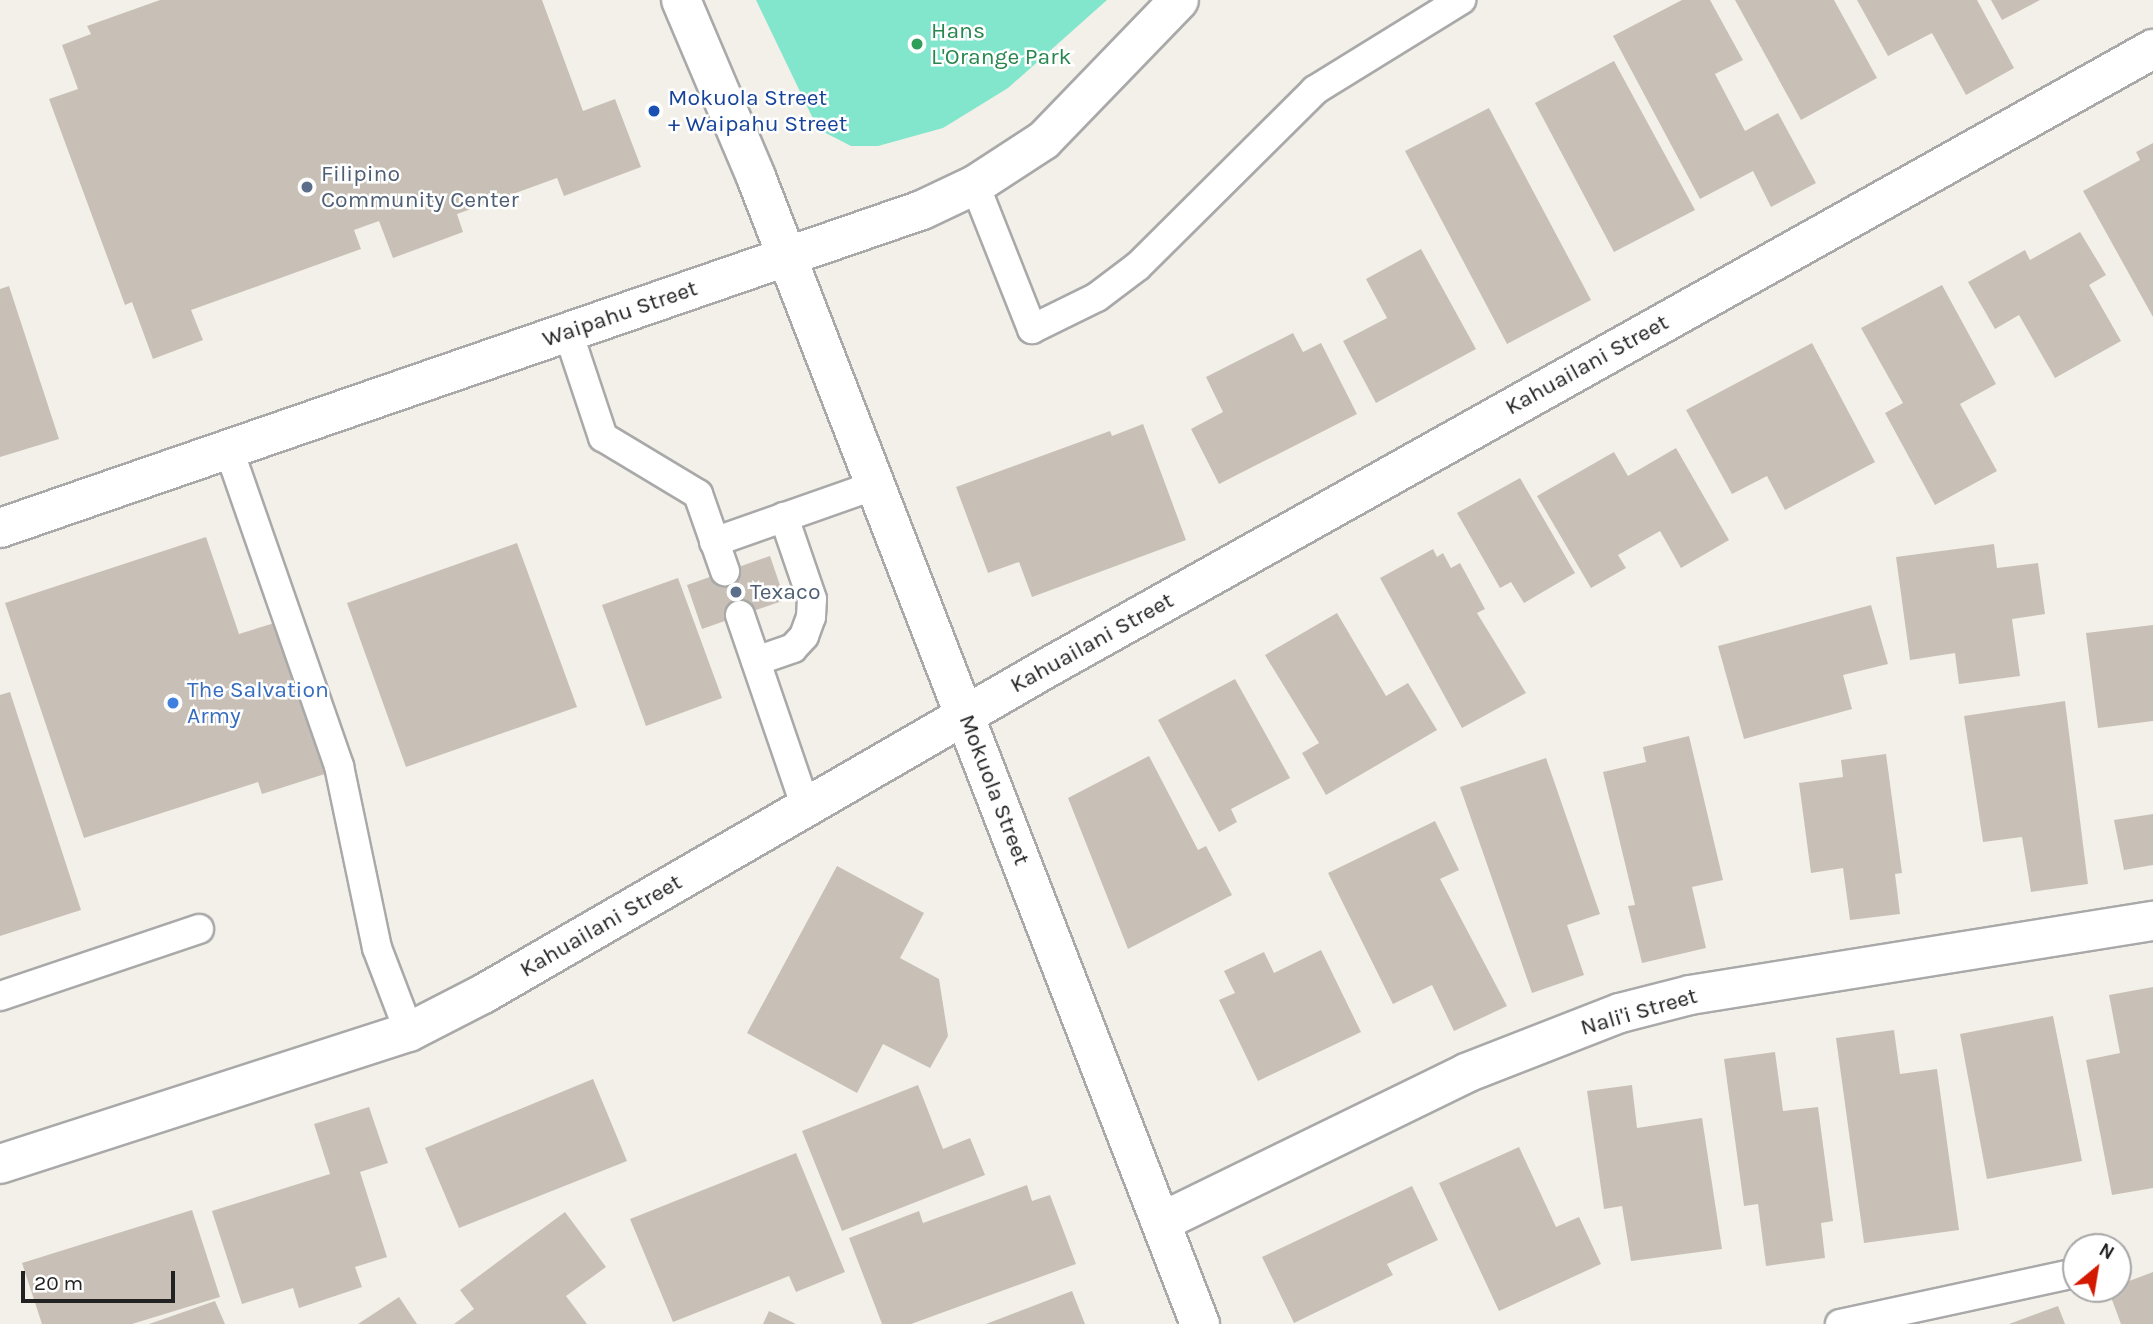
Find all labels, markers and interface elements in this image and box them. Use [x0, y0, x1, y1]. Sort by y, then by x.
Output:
place label: Hans L'Orange Park [931, 17, 1071, 71]
marker: Hans L'Orange Park [909, 36, 925, 52]
place label: Mokuola Street + Waipahu Street [668, 84, 847, 138]
marker: Mokuola Street + Waipahu Street [646, 103, 662, 119]
place label: Filipino Community Center [321, 160, 519, 214]
marker: Filipino Community Center [299, 179, 315, 195]
street label: Waipahu Street [539, 275, 701, 353]
street label: Kahuailani Street [1501, 309, 1673, 421]
place label: Texaco [750, 578, 820, 606]
marker: Texaco [728, 584, 744, 600]
street label: Kahuailani Street [1006, 587, 1178, 699]
place label: The Salvation Army [187, 676, 329, 730]
marker: The Salvation Army [165, 695, 181, 711]
street label: Mokuola Street [953, 711, 1035, 869]
street label: Kahuailani Street [515, 868, 687, 984]
street label: Nali'i Street [1577, 982, 1701, 1042]
north arrow [2062, 1233, 2132, 1303]
text: N [2095, 1239, 2118, 1264]
scale bar [24, 1258, 178, 1302]
text: 20 m [34, 1271, 83, 1295]

